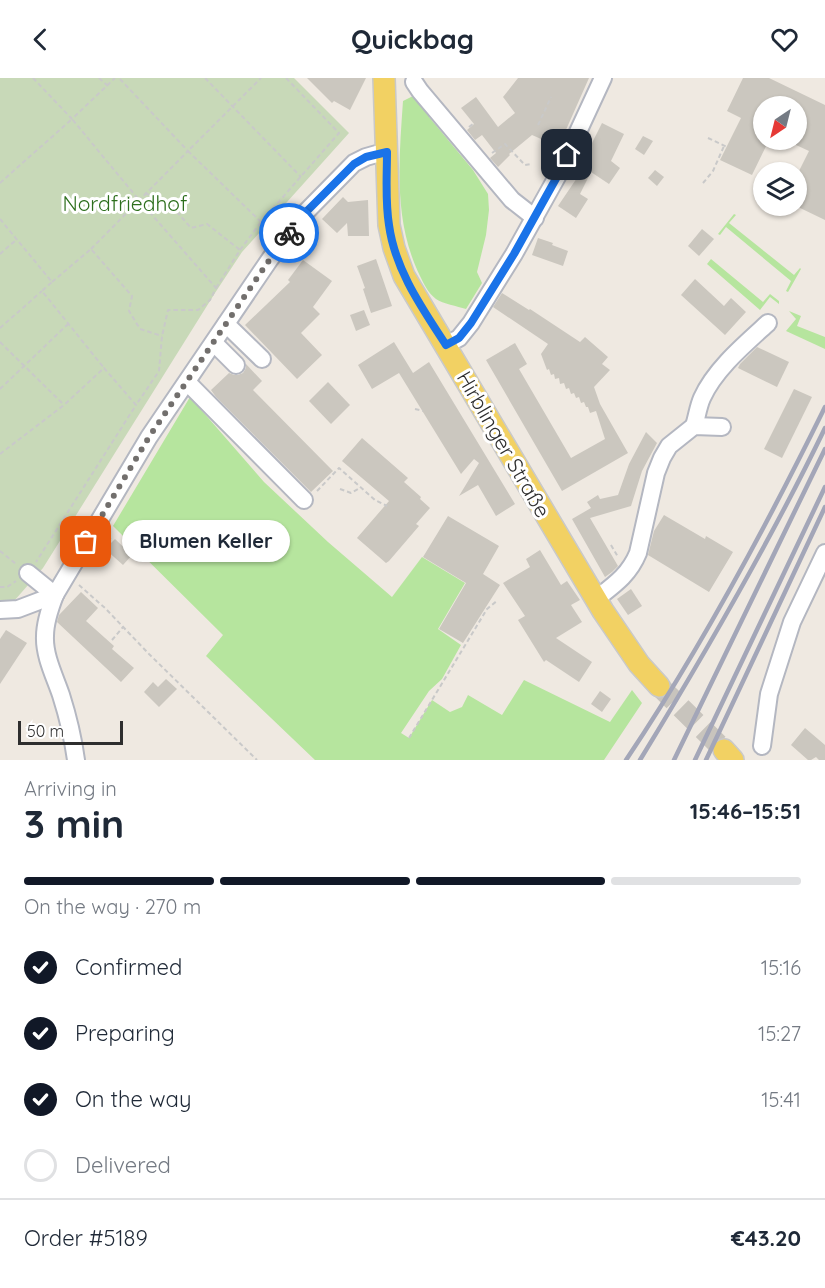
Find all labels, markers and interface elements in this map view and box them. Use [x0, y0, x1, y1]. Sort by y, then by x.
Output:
text: Quickbag [351, 22, 474, 56]
icon: back [24, 23, 57, 56]
icon: heart [768, 23, 801, 56]
north arrow [753, 96, 807, 150]
map controls [753, 96, 807, 216]
pin [541, 129, 592, 180]
icon: home [550, 138, 583, 171]
button: layers [753, 162, 807, 216]
park label: Nordfriedhof [62, 190, 188, 216]
courier [259, 203, 319, 263]
icon: bike [273, 217, 306, 250]
street label: Hirblinger Straße [452, 366, 556, 522]
pin [60, 516, 111, 567]
callout: Blumen Keller [122, 521, 290, 563]
icon: bag [69, 525, 102, 558]
text: Blumen Keller [139, 528, 273, 553]
scale bar [18, 718, 123, 746]
text: 50 m [27, 721, 64, 741]
text: Arriving in [24, 776, 117, 801]
text: 15:46–15:51 [690, 797, 801, 825]
text: 3 min [24, 799, 124, 848]
text: On the way · 270 m [24, 894, 201, 919]
icon: check [24, 951, 57, 984]
text: Confirmed [75, 953, 182, 981]
text: 15:16 [761, 955, 801, 980]
icon: check [24, 1017, 57, 1050]
text: Preparing [75, 1019, 175, 1047]
text: 15:27 [758, 1021, 801, 1046]
icon: check [24, 1083, 57, 1116]
text: On the way [75, 1085, 191, 1113]
text: 15:41 [761, 1087, 801, 1112]
text: Delivered [75, 1151, 171, 1179]
text: Order #5189 [24, 1224, 148, 1252]
text: €43.20 [731, 1224, 801, 1252]

